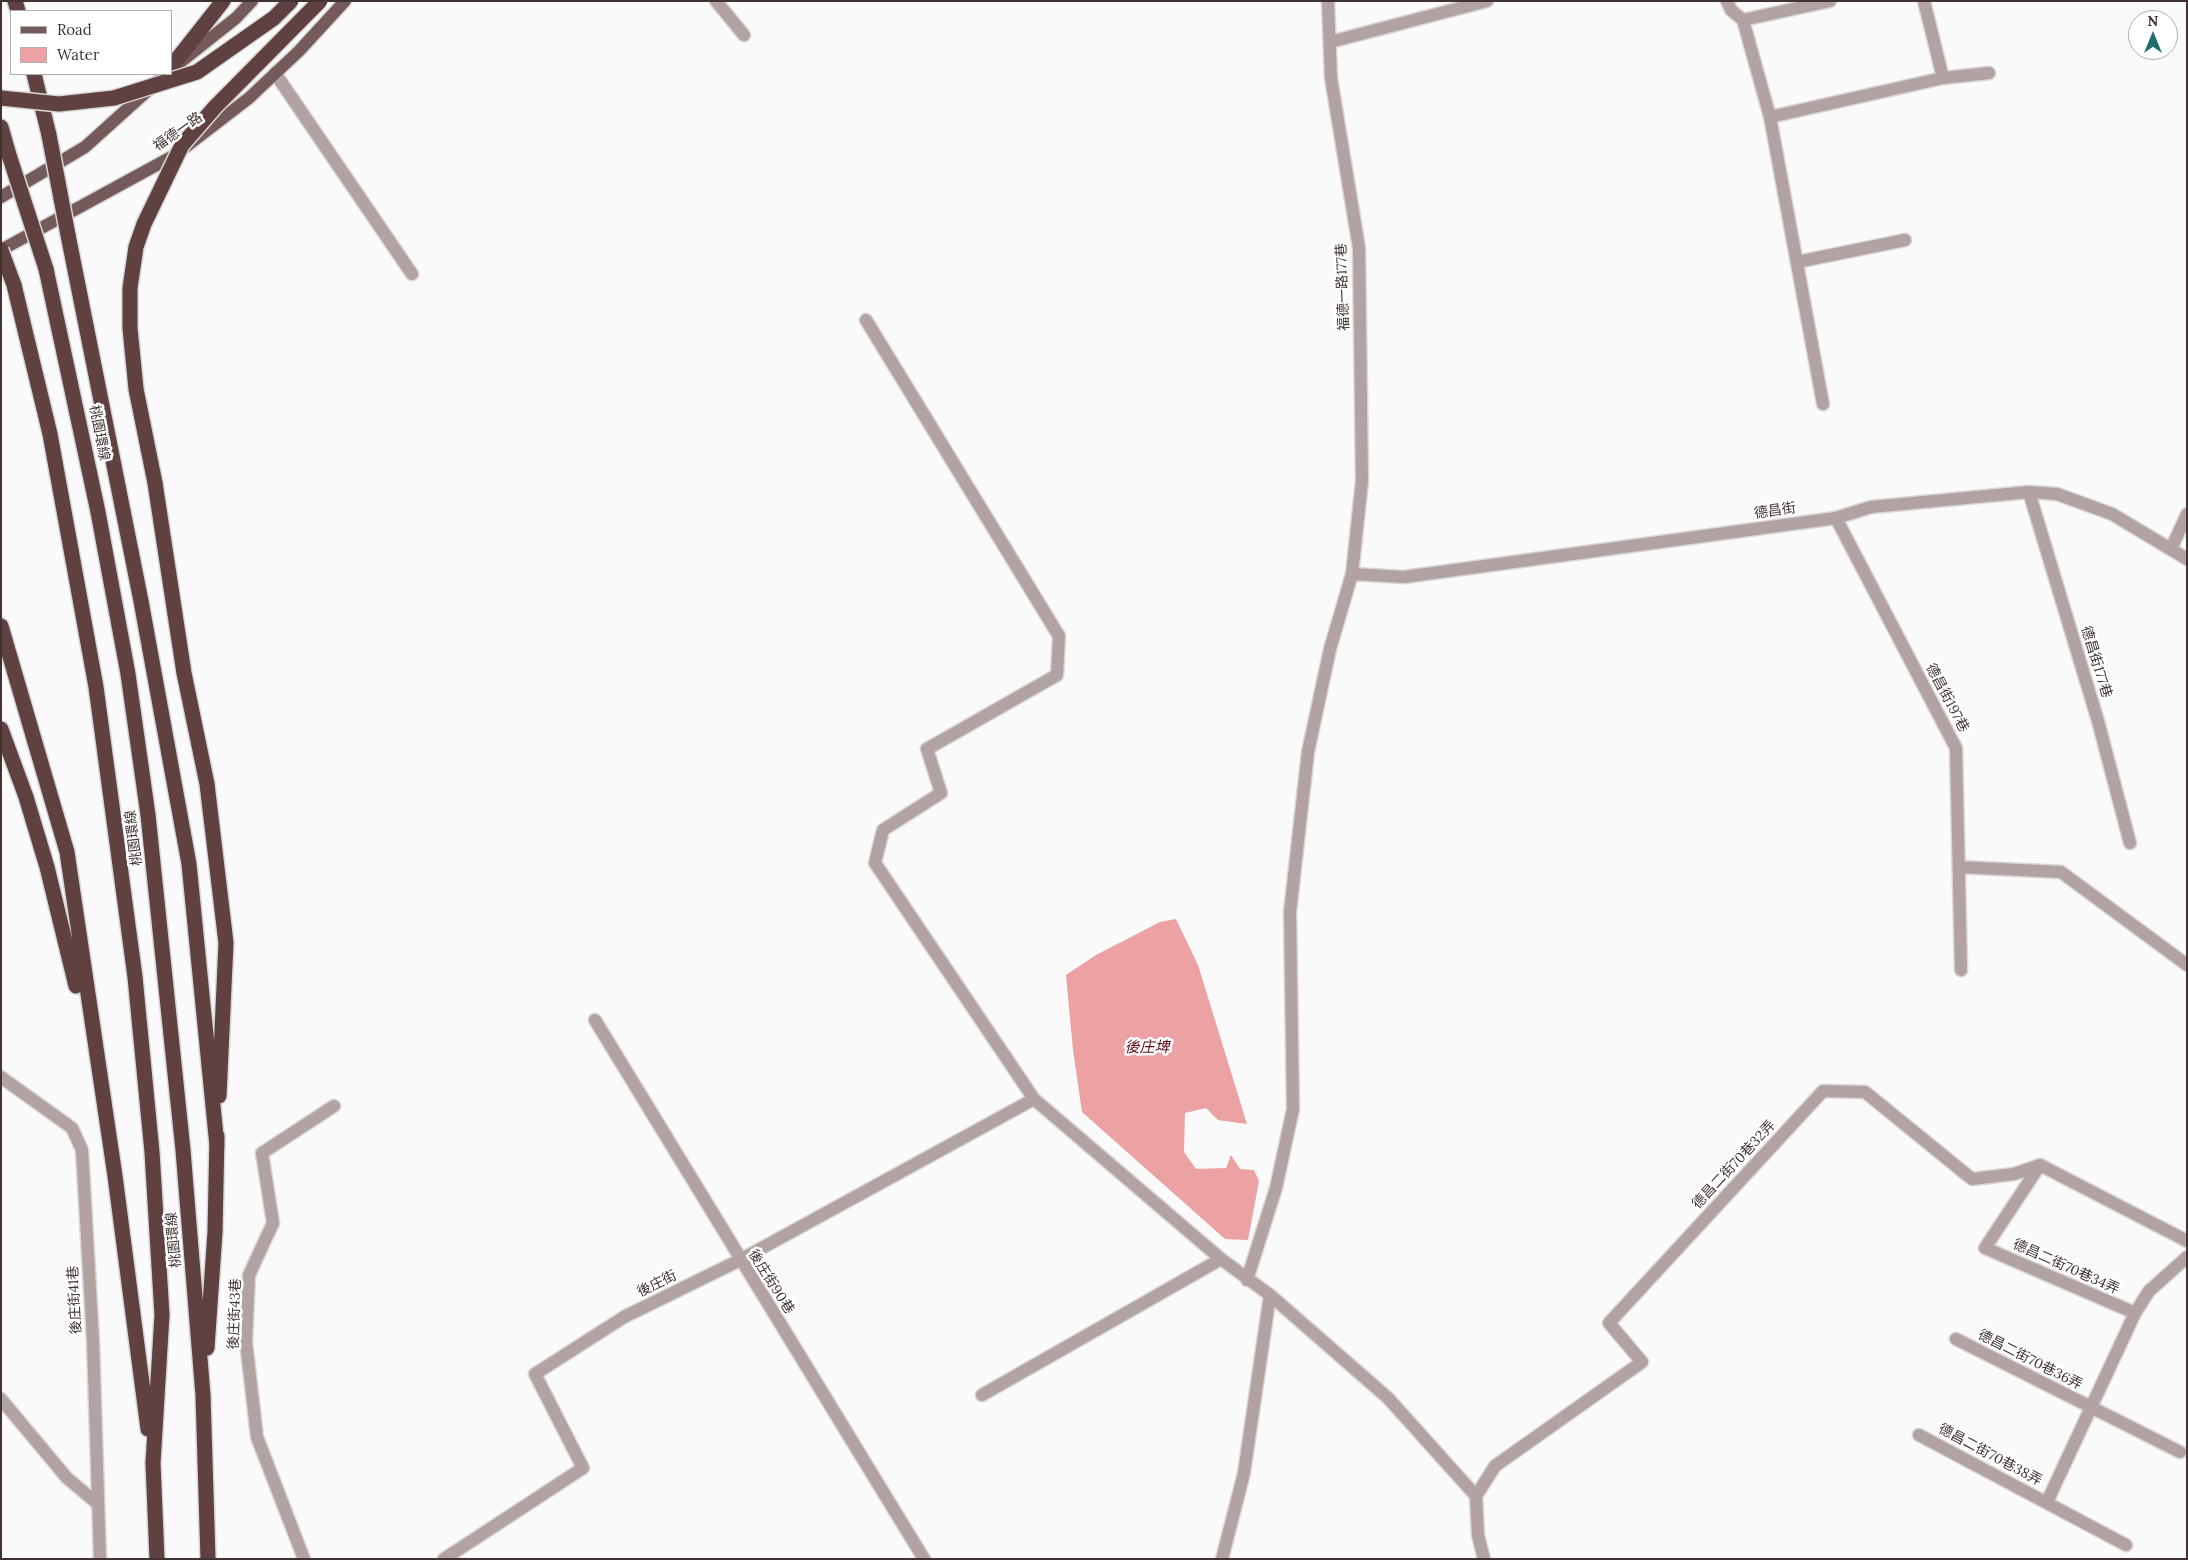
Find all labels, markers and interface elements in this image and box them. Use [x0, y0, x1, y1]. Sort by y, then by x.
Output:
legend [10, 10, 172, 75]
north arrow [2128, 10, 2178, 60]
text: N [2148, 12, 2158, 30]
text: Road [57, 20, 92, 39]
text: Water [57, 45, 99, 64]
street label: 福德一路 [150, 109, 206, 155]
street label: 福德一路177巷 [1333, 243, 1353, 331]
street label: 桃園環線 [85, 404, 113, 462]
street label: 德昌街 [1753, 500, 1797, 522]
street label: 德昌街177巷 [2077, 624, 2115, 700]
street label: 德昌街197巷 [1922, 661, 1972, 735]
street label: 桃園環線 [122, 809, 146, 867]
water label: 後庄埤 [1125, 1039, 1169, 1057]
street label: 德昌二街70巷32弄 [1689, 1117, 1779, 1213]
street label: 桃園環線 [163, 1211, 185, 1269]
street label: 德昌二街70巷34弄 [2010, 1236, 2122, 1298]
street label: 後庄街90巷 [745, 1247, 797, 1317]
street label: 後庄街41巷 [65, 1265, 85, 1335]
street label: 後庄街 [634, 1267, 680, 1301]
street label: 後庄街43巷 [225, 1278, 245, 1350]
street label: 德昌二街70巷36弄 [1975, 1326, 2085, 1394]
street label: 德昌二街70巷38弄 [1935, 1421, 2045, 1489]

